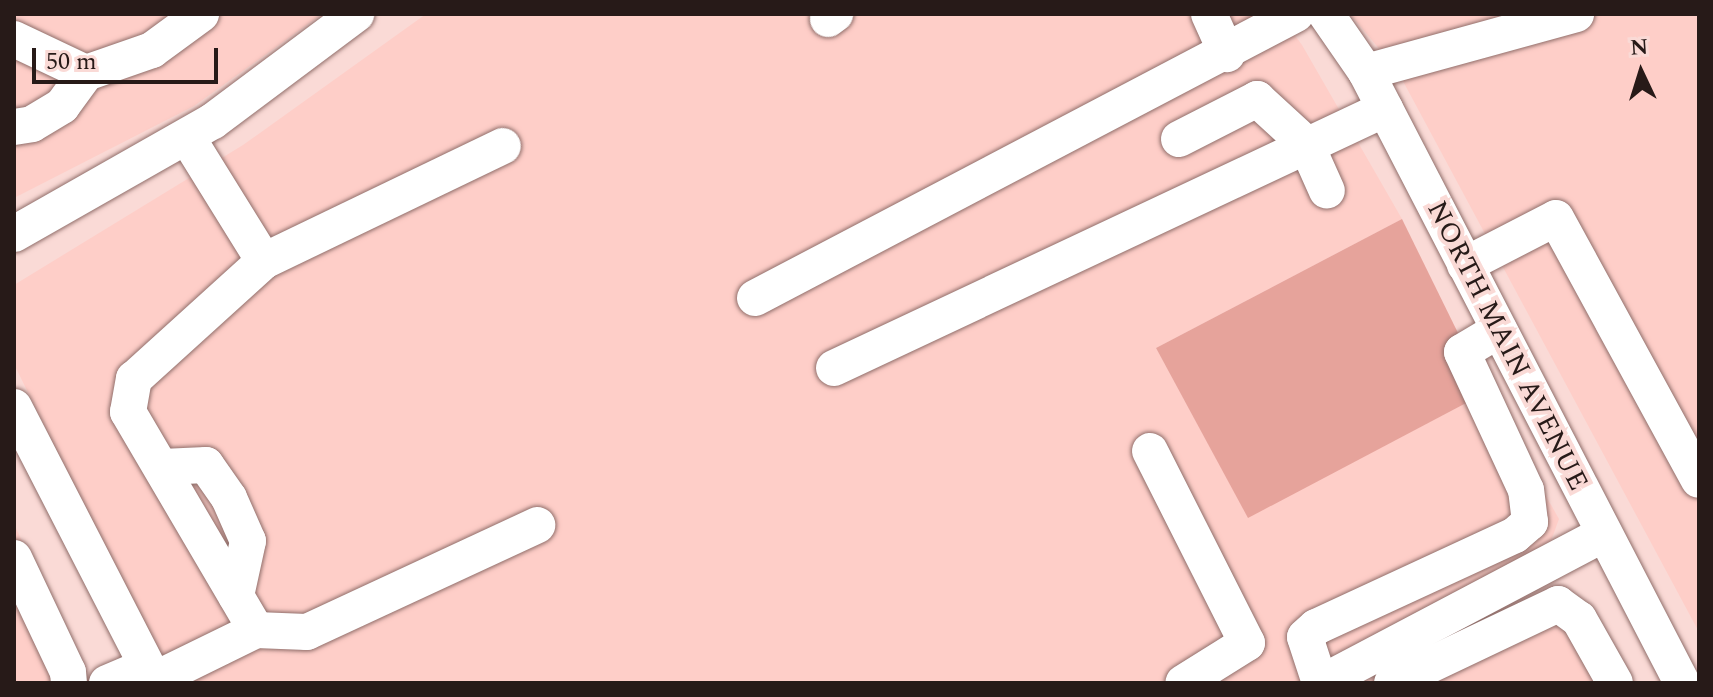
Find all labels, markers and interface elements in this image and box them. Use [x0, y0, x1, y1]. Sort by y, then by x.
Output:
text: N [1629, 30, 1649, 65]
scale bar [36, 32, 222, 82]
north arrow [1601, 32, 1681, 112]
text: 50 m [46, 44, 97, 80]
street label: NORTH MAIN AVENUE [1419, 196, 1595, 496]

